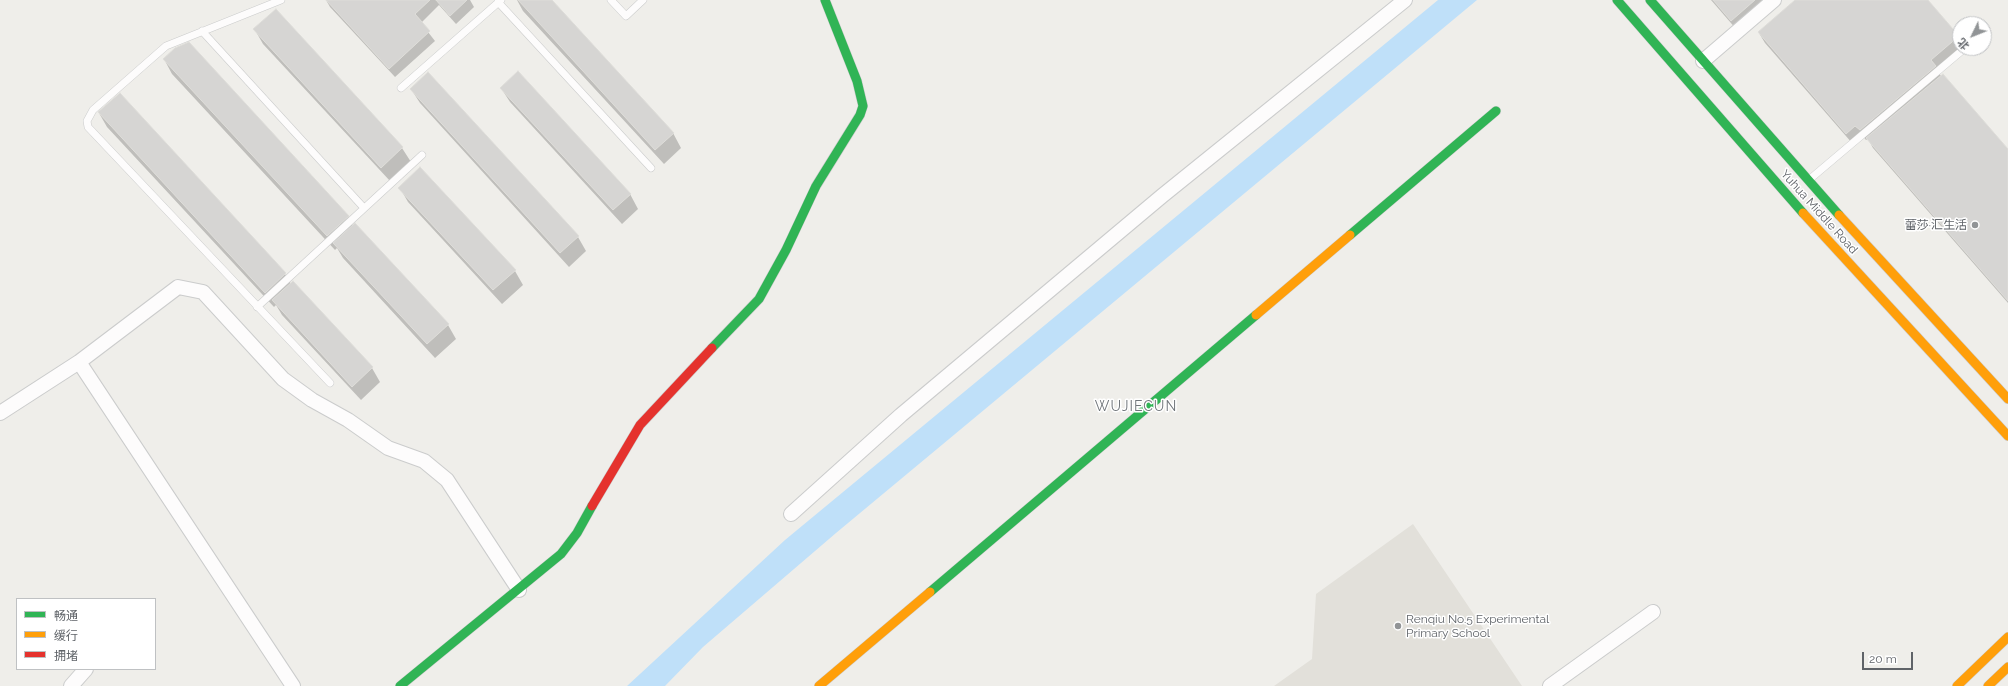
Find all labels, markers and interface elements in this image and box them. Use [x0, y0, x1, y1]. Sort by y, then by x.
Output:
north arrow [1952, 16, 1992, 56]
text: 北 [1955, 35, 1972, 52]
street label: Yuhua Middle Road [1777, 167, 1861, 257]
place label: 蕾莎·汇生活 [1905, 218, 1967, 232]
marker: 蕾莎·汇生活 [1970, 220, 1980, 230]
district label: WUJIECUN [1095, 399, 1177, 415]
legend [16, 598, 156, 670]
text: 畅通 [54, 609, 78, 623]
place label: Renqiu No.5 Experimental Primary School [1406, 612, 1549, 640]
marker: Renqiu No.5 Experimental Primary School [1393, 621, 1403, 631]
text: 缓行 [54, 629, 78, 643]
scale bar [1864, 644, 1915, 670]
text: 拥堵 [54, 649, 78, 663]
text: 20 m [1869, 652, 1897, 666]

